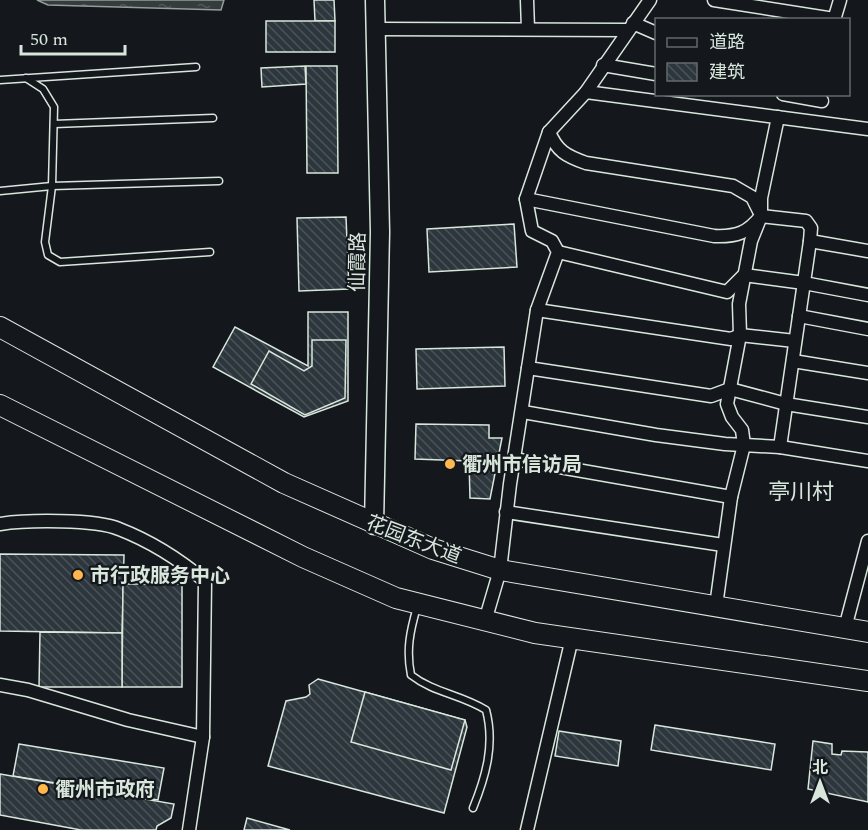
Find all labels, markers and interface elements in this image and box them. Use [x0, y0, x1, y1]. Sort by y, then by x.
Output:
scale bar [21, 18, 124, 56]
legend [655, 18, 850, 96]
text: 50 m [30, 26, 68, 53]
text: 道路 [709, 29, 745, 56]
text: 建筑 [709, 59, 745, 86]
street label: 仙霞路 [342, 232, 374, 292]
place label: 衢州市信访局 [462, 450, 582, 480]
marker: 衢州市信访局 [443, 457, 457, 471]
district label: 亭川村 [768, 476, 834, 509]
street label: 花园东大道 [362, 508, 466, 572]
place label: 市行政服务中心 [90, 561, 230, 591]
marker: 市行政服务中心 [71, 568, 85, 582]
north arrow [790, 752, 850, 812]
text: 北 [812, 756, 828, 780]
place label: 衢州市政府 [55, 775, 155, 805]
marker: 衢州市政府 [36, 782, 50, 796]

